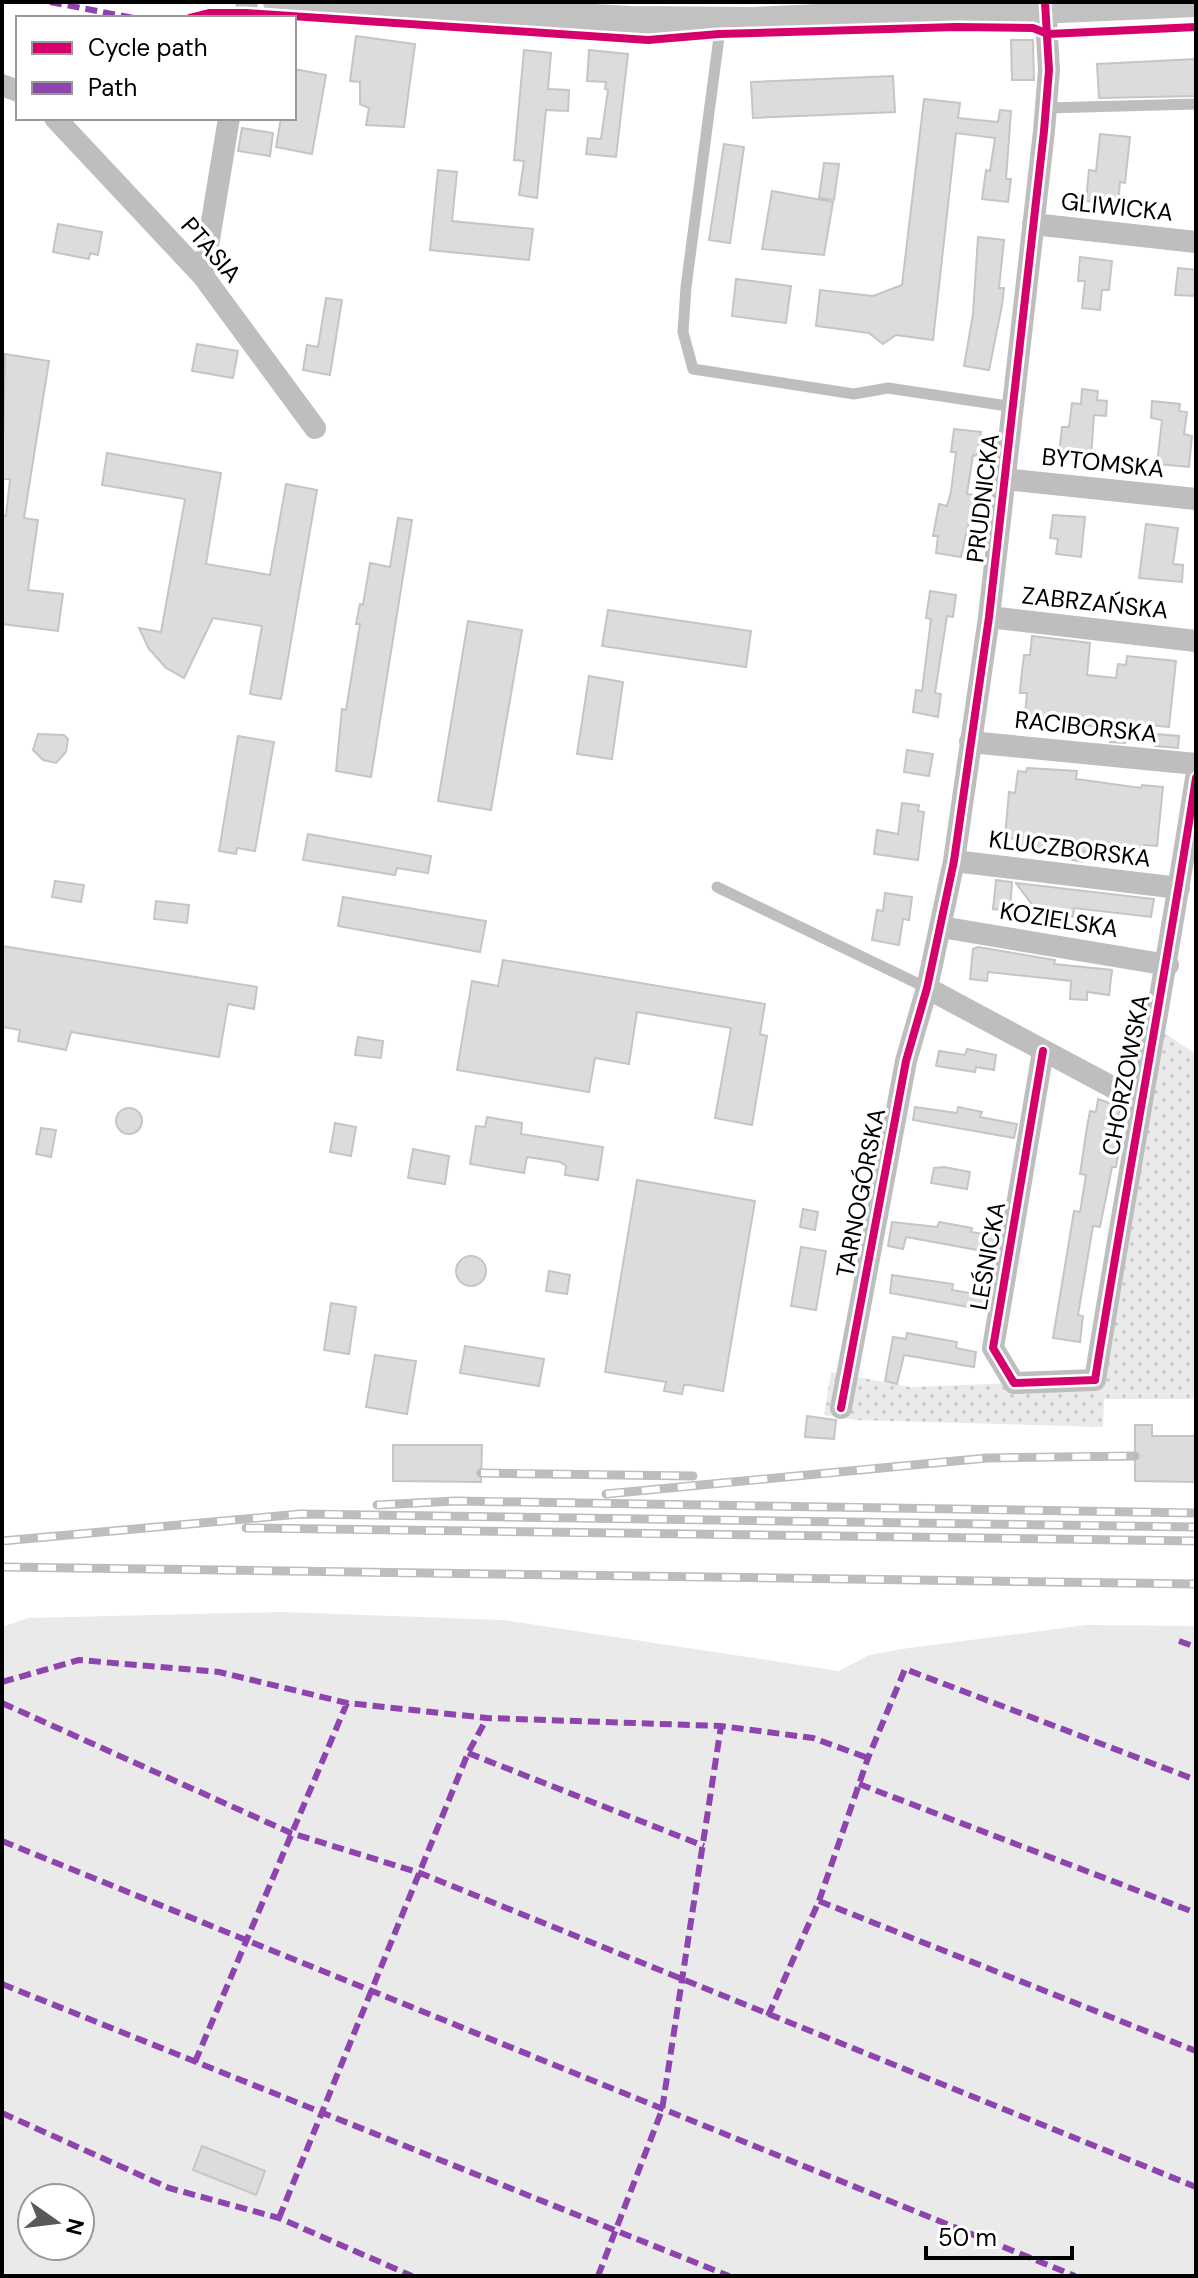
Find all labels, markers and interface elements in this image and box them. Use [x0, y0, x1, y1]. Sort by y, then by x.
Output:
legend [16, 16, 296, 120]
text: Cycle path [88, 32, 207, 63]
text: Path [88, 72, 137, 103]
street label: GLIWICKA [1060, 185, 1175, 228]
street label: PTASIA [174, 210, 248, 289]
street label: PRUDNICKA [959, 432, 1006, 564]
street label: BYTOMSKA [1040, 441, 1166, 484]
street label: ZABRZAŃSKA [1020, 579, 1170, 626]
street label: RACIBORSKA [1013, 704, 1159, 749]
street label: KLUCZBORSKA [987, 823, 1153, 874]
street label: KOZIELSKA [998, 895, 1121, 944]
street label: CHORZOWSKA [1095, 992, 1156, 1158]
street label: TARNOGÓRSKA [829, 1106, 892, 1280]
street label: LEŚNICKA [963, 1199, 1012, 1313]
north arrow [16, 2182, 96, 2262]
scale bar [926, 2210, 1072, 2260]
text: N [59, 2215, 91, 2238]
text: 50 m [938, 2222, 997, 2253]

